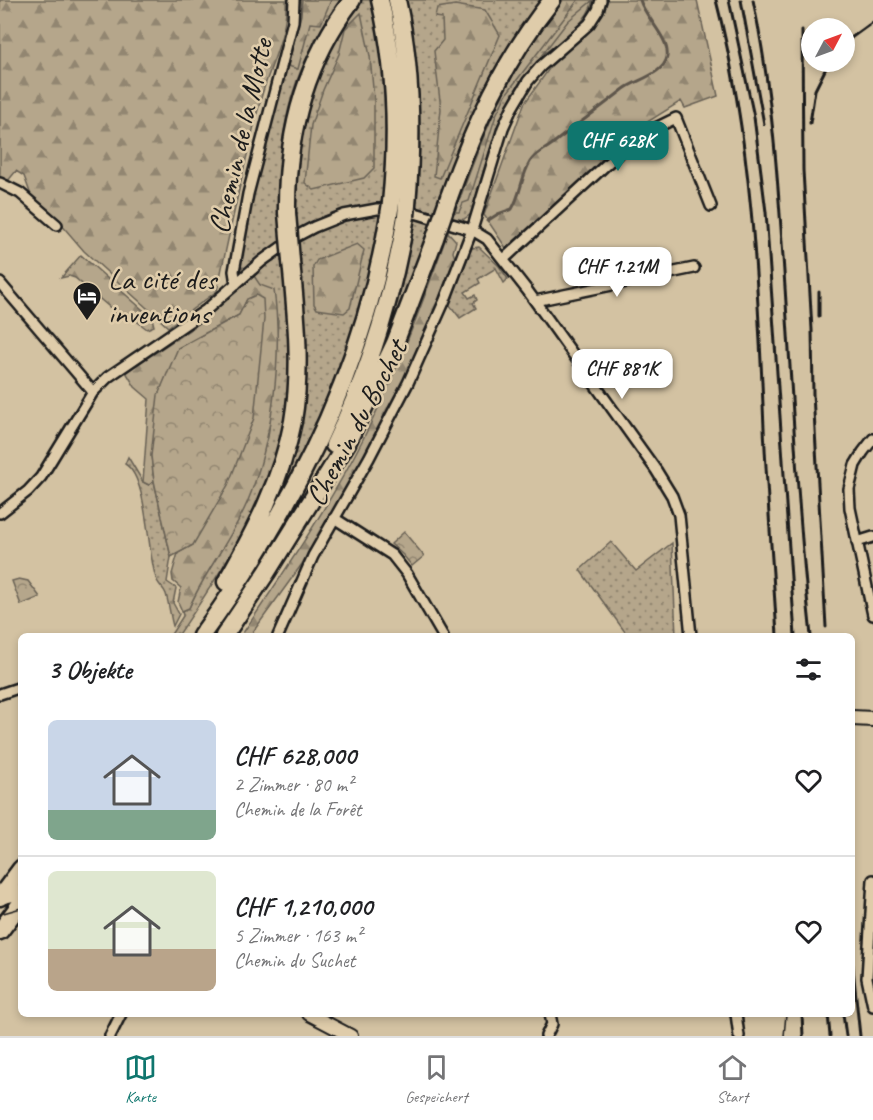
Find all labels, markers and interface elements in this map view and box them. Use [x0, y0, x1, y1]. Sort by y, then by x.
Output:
north arrow [801, 18, 855, 72]
map controls [801, 18, 855, 72]
street label: Chemin de la Motte [199, 33, 281, 237]
pin: CHF 628K [556, 121, 680, 172]
text: CHF 628K [582, 128, 654, 153]
pin: CHF 1.21M [548, 247, 686, 298]
text: CHF 1.21M [577, 254, 657, 279]
place label: La cité des inventions [108, 260, 219, 332]
hotel icon: La cité des inventions [71, 280, 103, 322]
street label: Chemin du Bochet [296, 331, 417, 513]
pin: CHF 881K [560, 349, 684, 400]
text: CHF 881K [586, 356, 658, 381]
text: 3 Objekte [48, 653, 132, 686]
icon: filters [792, 653, 825, 686]
text: CHF 628,000 [234, 739, 356, 772]
icon: home [96, 744, 168, 816]
icon: heart [792, 764, 825, 797]
text: 2 Zimmer · 80 m² [234, 772, 353, 797]
text: Chemin de la Forêt [234, 797, 361, 822]
text: CHF 1,210,000 [234, 890, 372, 923]
icon: home [96, 895, 168, 967]
icon: heart [792, 915, 825, 948]
text: 5 Zimmer · 163 m² [234, 923, 362, 948]
text: Chemin du Suchet [234, 948, 355, 973]
tab: Karte [124, 1051, 157, 1107]
tab: Gespeichert [405, 1051, 468, 1107]
tab: Start [716, 1051, 749, 1107]

